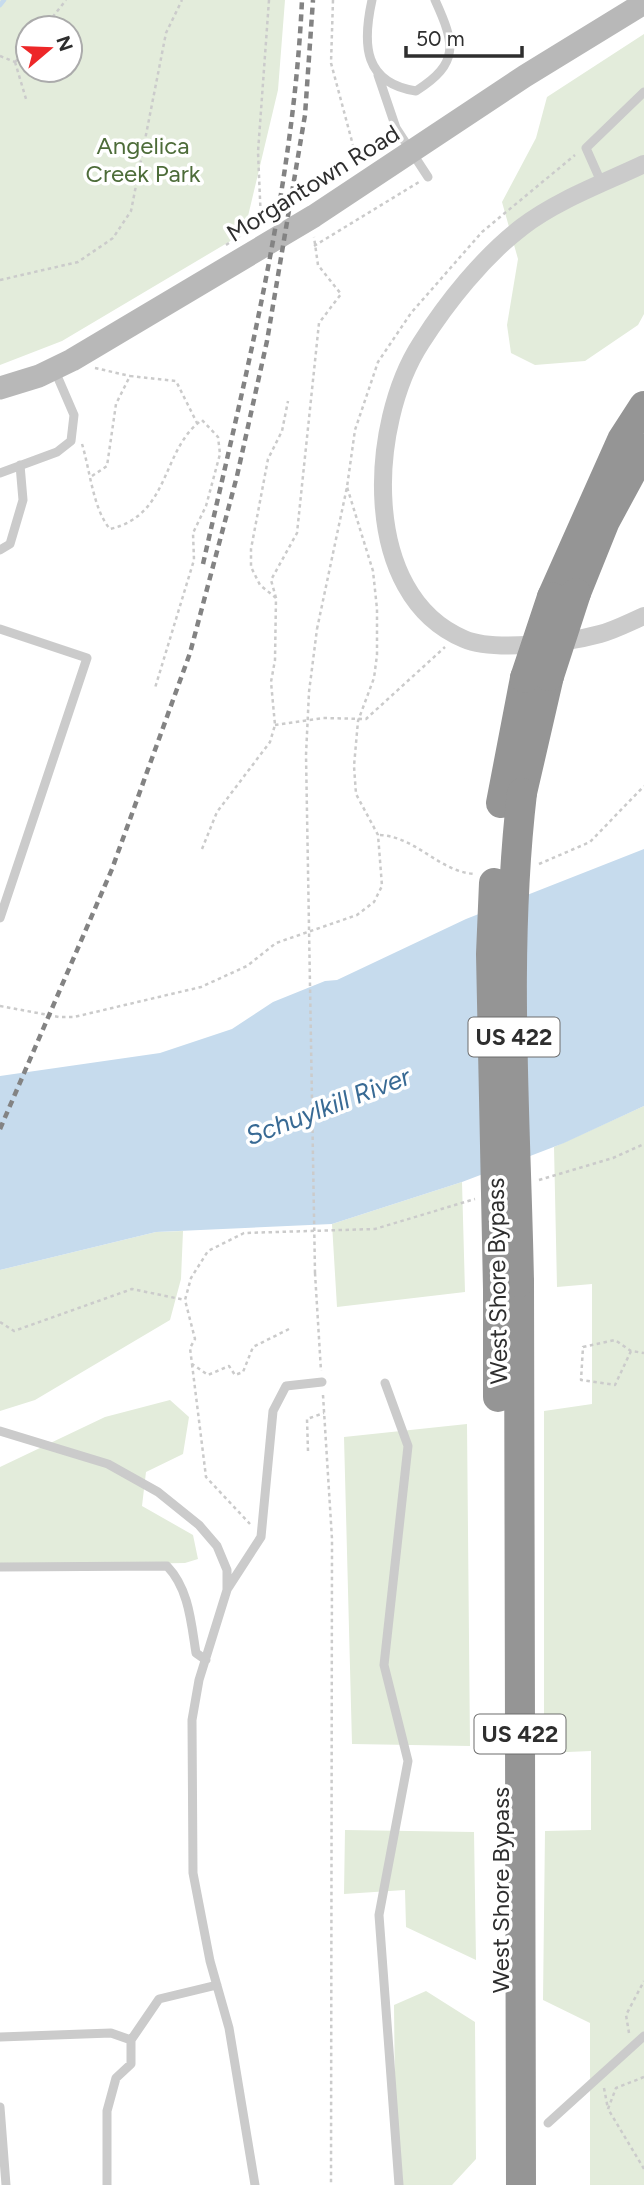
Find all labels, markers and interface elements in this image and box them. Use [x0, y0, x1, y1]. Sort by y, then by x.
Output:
north arrow [14, 14, 84, 84]
scale bar [406, 14, 522, 58]
text: 50 m [416, 26, 465, 51]
text: N [51, 33, 78, 54]
street label: Morgantown Road [221, 118, 405, 248]
park label: Angelica Creek Park [86, 131, 201, 188]
road number: US 422 [468, 1018, 560, 1056]
water label: Schuylkill River [241, 1060, 416, 1152]
street label: West Shore Bypass [481, 1177, 513, 1385]
road number: US 422 [475, 1714, 566, 1754]
street label: West Shore Bypass [486, 1787, 515, 1993]

